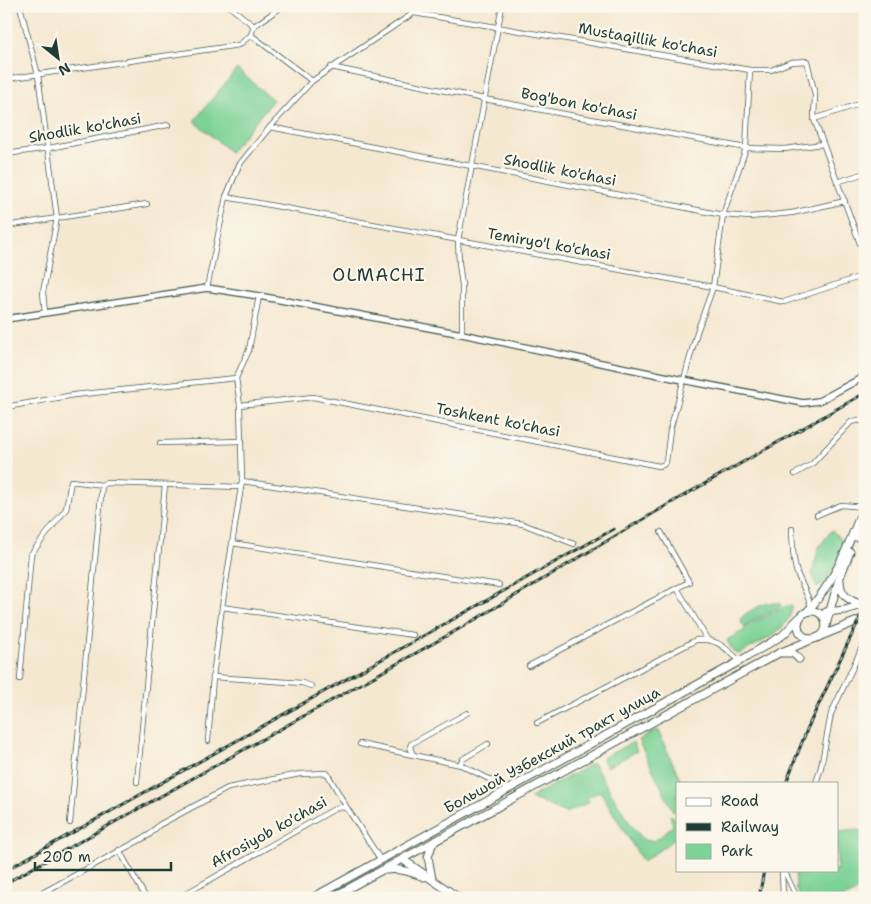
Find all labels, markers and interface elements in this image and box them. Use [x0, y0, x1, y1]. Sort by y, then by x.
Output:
street label: Mustaqillik ko'chasi [577, 18, 719, 62]
north arrow [32, 32, 82, 82]
text: N [55, 59, 74, 80]
street label: Bog'bon ko'chasi [519, 83, 639, 125]
street label: Shodlik ko'chasi [27, 108, 143, 148]
street label: Shodlik ko'chasi [502, 149, 618, 191]
street label: Temiryo'l ko'chasi [486, 223, 612, 265]
district label: OLMACHI [332, 263, 426, 287]
street label: Toshkent ko'chasi [434, 398, 562, 442]
street label: Большой Узбекский тракт улица [440, 682, 664, 818]
legend [676, 782, 838, 872]
text: Road [721, 791, 759, 811]
street label: Afrosiyob ko'chasi [207, 792, 331, 872]
text: Railway [721, 817, 779, 837]
scale bar [35, 839, 171, 871]
text: Park [721, 841, 753, 861]
text: 200 m [42, 847, 91, 867]

